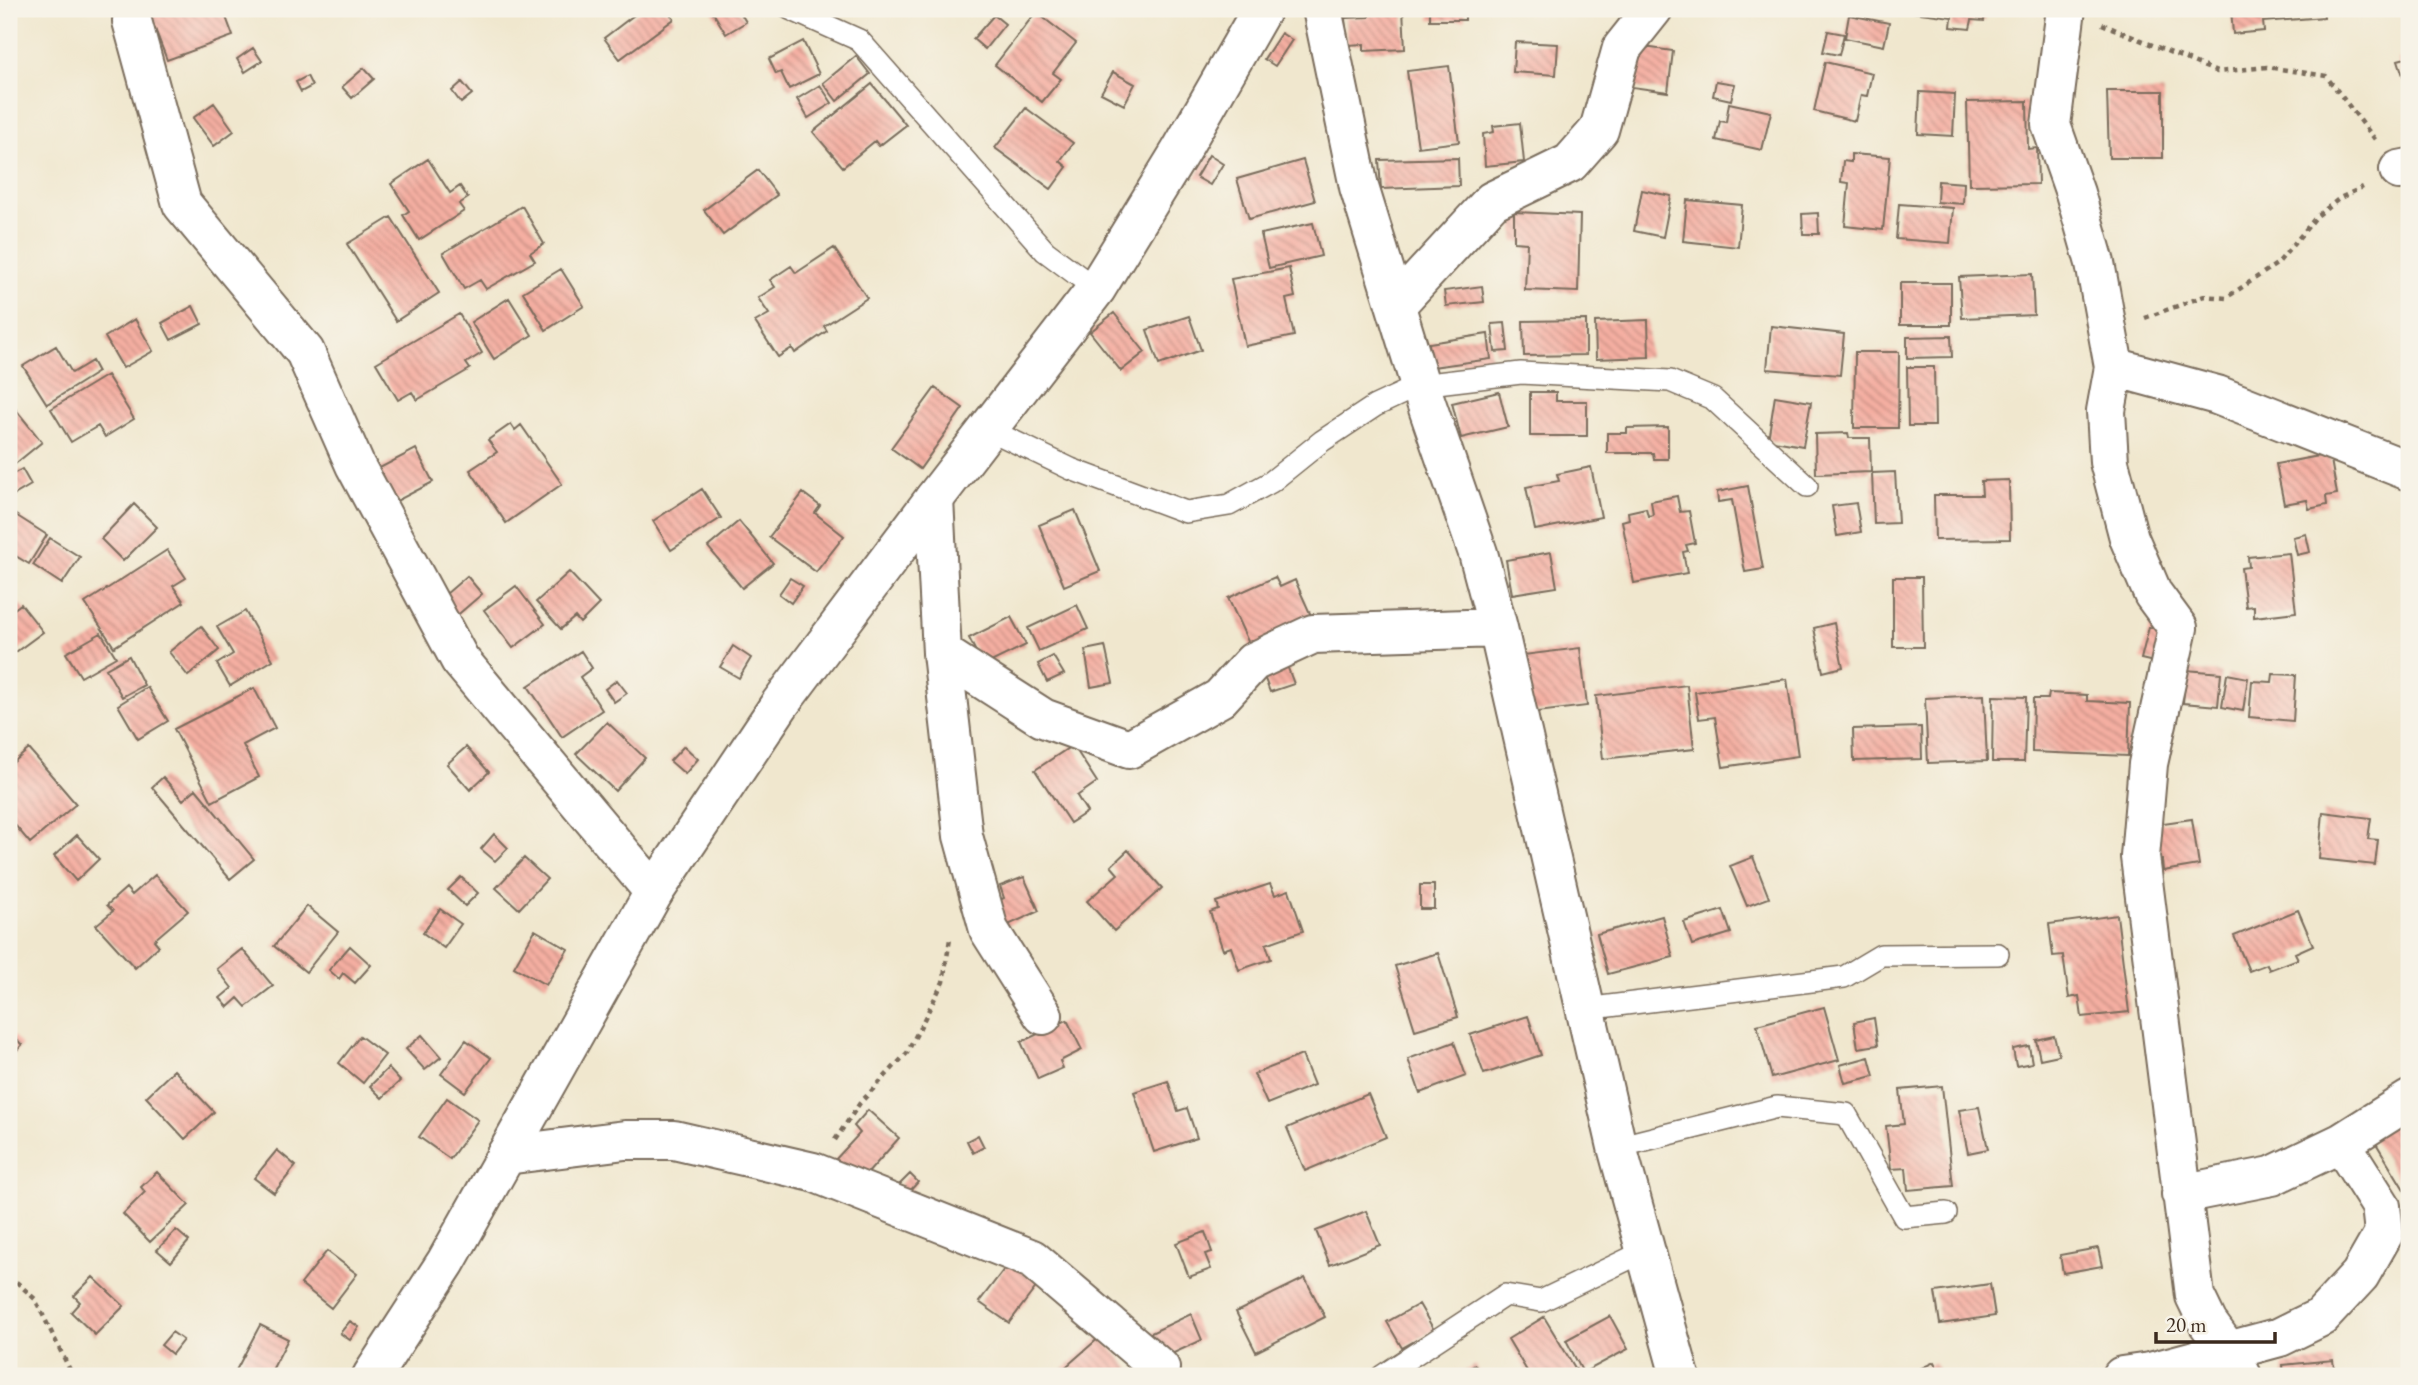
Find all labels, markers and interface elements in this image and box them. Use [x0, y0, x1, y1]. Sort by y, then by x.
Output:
scale bar [2156, 1301, 2274, 1345]
text: 20 m [2166, 1311, 2207, 1338]

